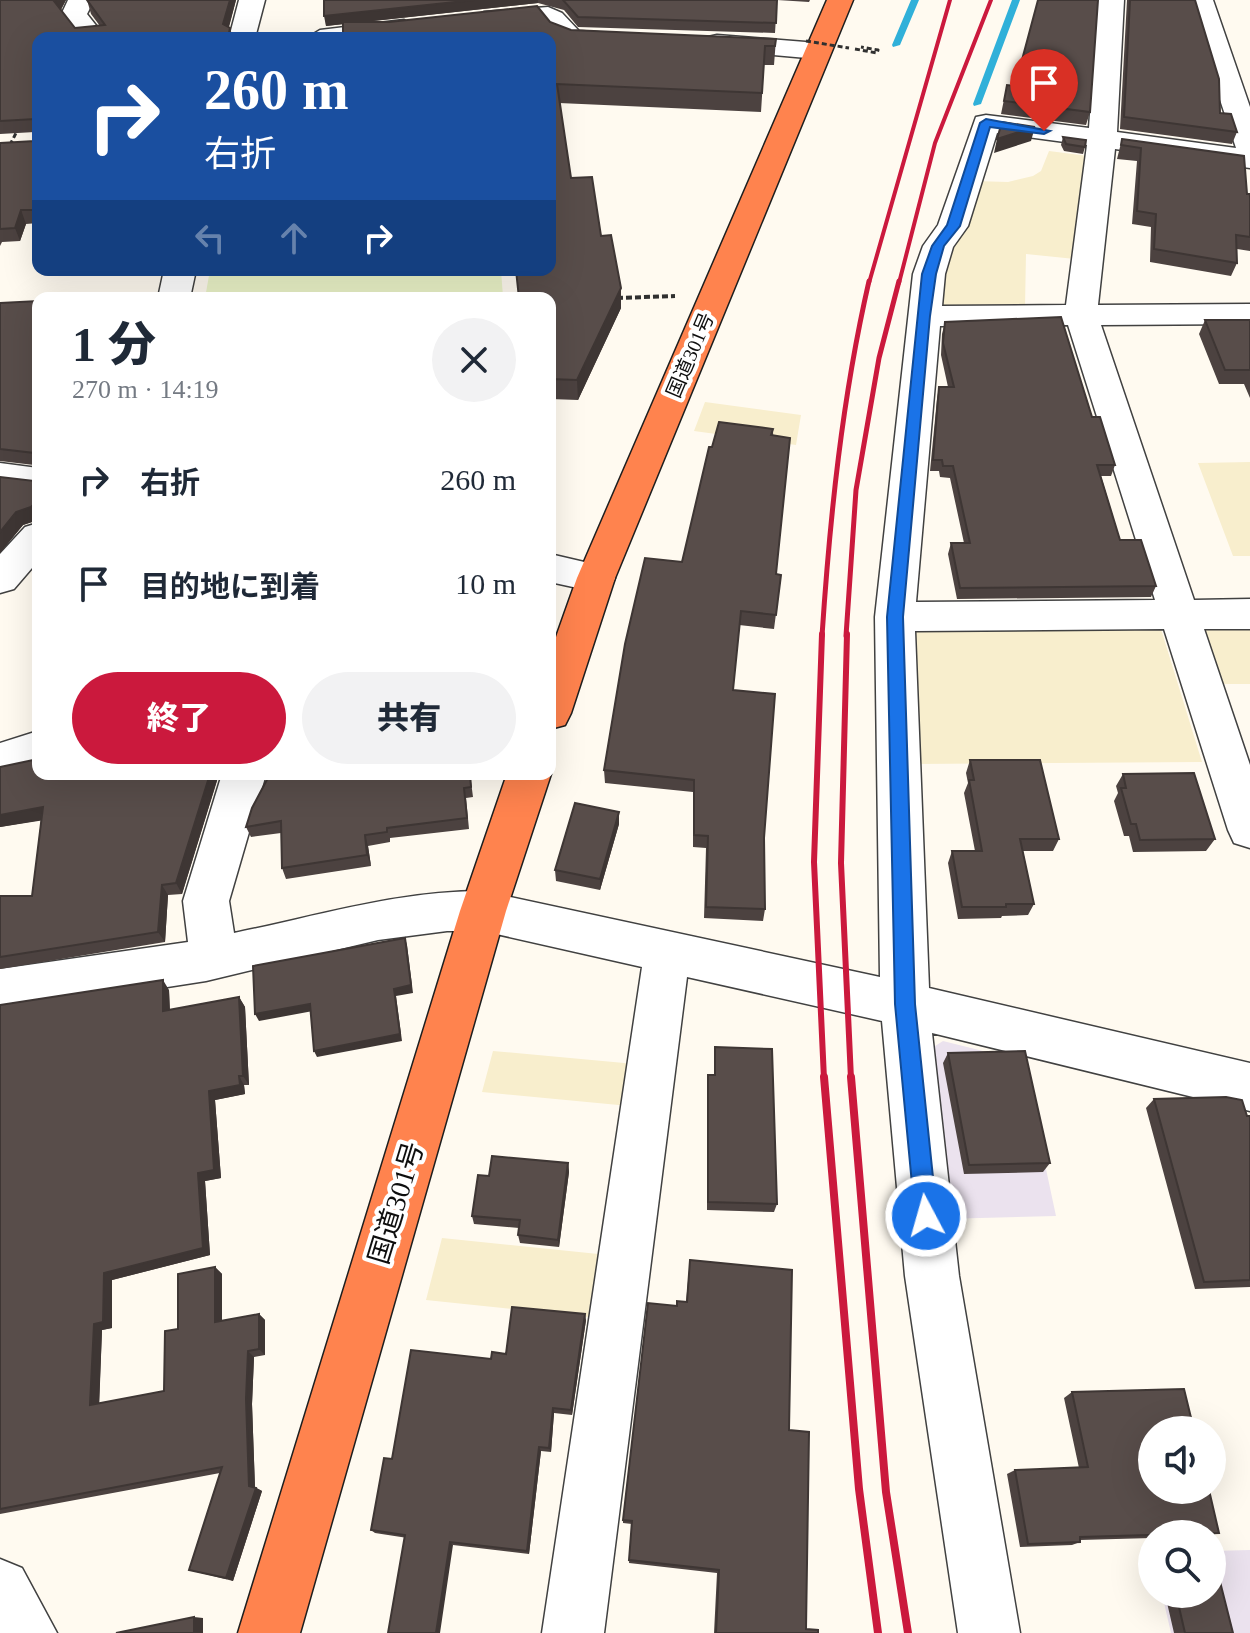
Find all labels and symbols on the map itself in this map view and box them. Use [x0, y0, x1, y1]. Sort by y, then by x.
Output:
pin [1010, 49, 1078, 131]
street label: 国道301号 [662, 309, 718, 401]
street label: 国道301号 [363, 1138, 429, 1268]
position arrow [884, 1174, 968, 1258]

